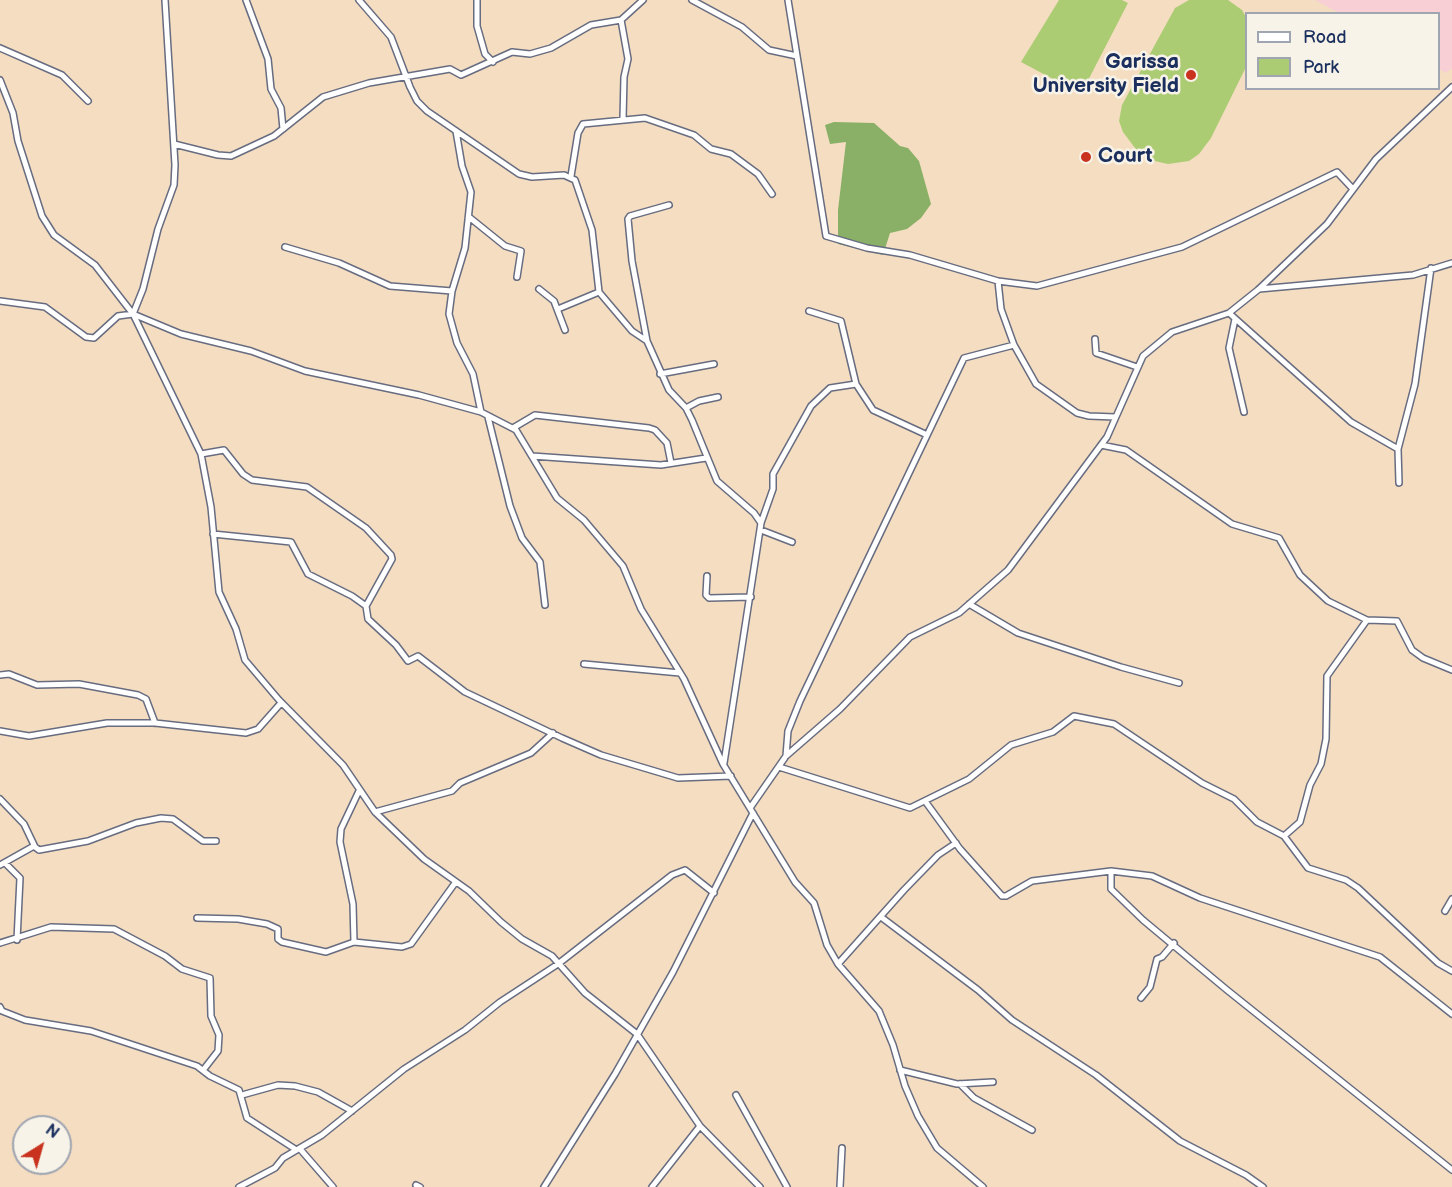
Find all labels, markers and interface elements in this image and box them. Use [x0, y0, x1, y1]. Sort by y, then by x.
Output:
legend [1245, 12, 1440, 90]
text: Road [1303, 27, 1347, 48]
place label: Garissa University Field [1033, 50, 1179, 100]
text: Park [1303, 57, 1339, 78]
marker: Garissa University Field [1184, 68, 1198, 82]
place label: Court [1098, 144, 1152, 170]
marker: Court [1079, 150, 1093, 164]
north arrow [12, 1115, 72, 1175]
text: N [41, 1121, 62, 1143]

